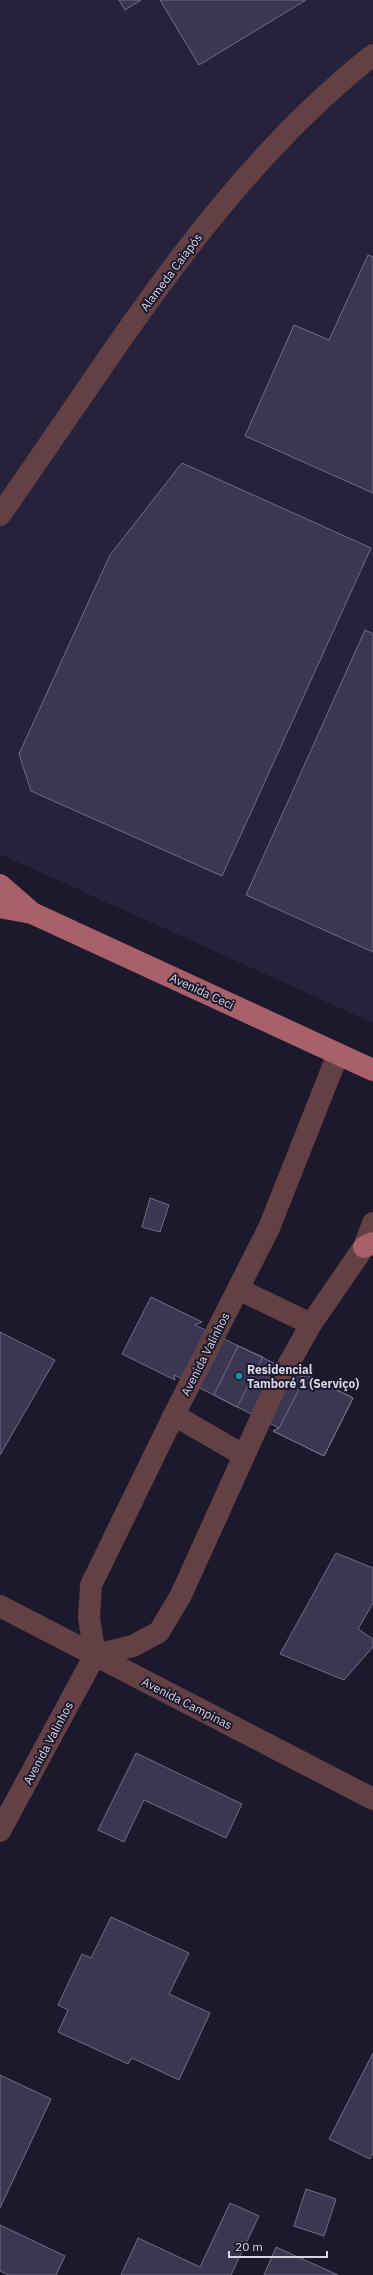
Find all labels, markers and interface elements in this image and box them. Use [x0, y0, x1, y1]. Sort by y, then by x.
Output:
street label: Alameda Caiapós [137, 230, 205, 314]
street label: Avenida Ceci [168, 970, 236, 1012]
street label: Avenida Valinhos [178, 1310, 233, 1398]
place label: Residencial Tamboré 1 (Serviço) [247, 1362, 359, 1391]
marker: Residencial Tamboré 1 (Serviço) [234, 1371, 244, 1381]
street label: Avenida Campinas [139, 1674, 235, 1732]
street label: Avenida Valinhos [20, 1699, 76, 1787]
scale bar [229, 2233, 327, 2259]
text: 20 m [235, 2239, 263, 2254]

